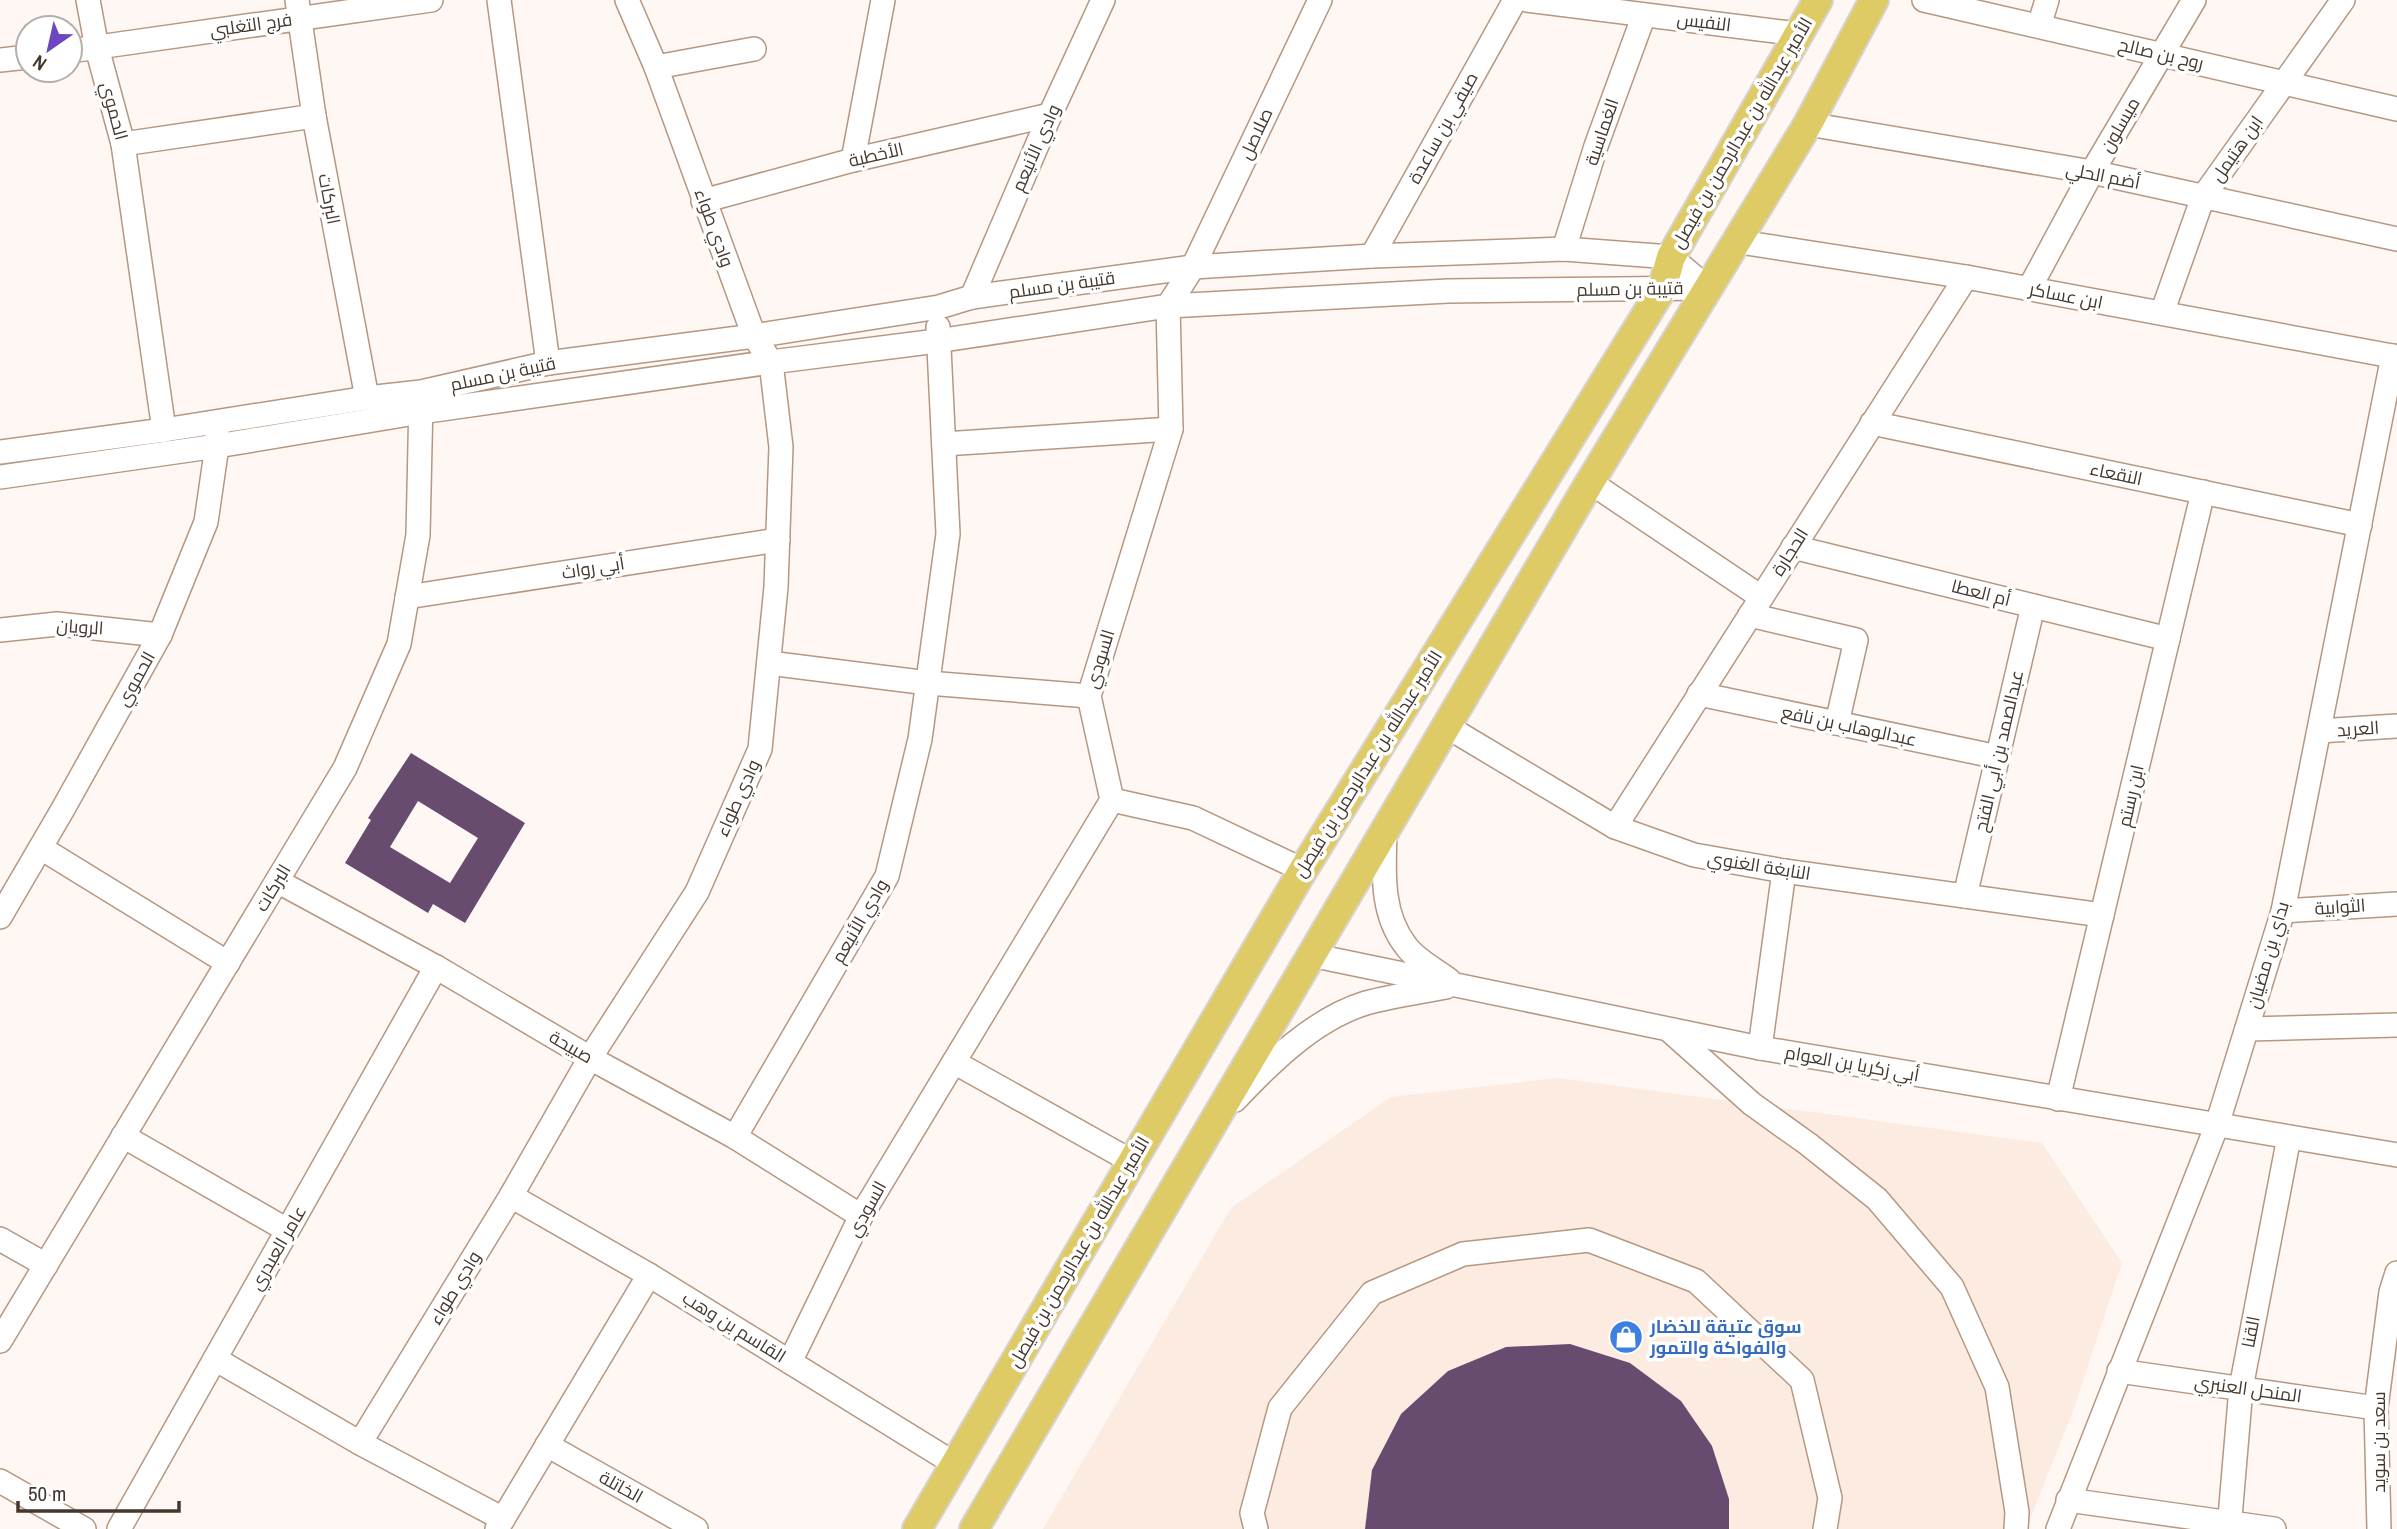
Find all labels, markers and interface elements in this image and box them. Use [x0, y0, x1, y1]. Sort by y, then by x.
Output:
street label: فرج التغلبي [208, 6, 294, 45]
street label: النفيس [1676, 6, 1733, 37]
street label: الأمير عبدالله بن عبدالرحمن بن فيصل [1665, 13, 1818, 253]
north arrow [14, 14, 84, 84]
street label: روح بن صالح [2116, 32, 2206, 75]
text: N [28, 49, 51, 77]
street label: صيفي بن ساعدة [1402, 67, 1485, 189]
street label: الحموي [93, 79, 134, 143]
street label: ميسلون [2094, 92, 2145, 157]
street label: الغماسية [1578, 95, 1625, 169]
street label: وادي الأنيعم [1005, 100, 1068, 196]
street label: صلاصل [1233, 104, 1278, 164]
street label: ابن هتيمل [2205, 110, 2269, 187]
street label: الأخطبة [846, 136, 906, 173]
street label: أضم الحلي [2063, 156, 2143, 197]
street label: البركات [312, 171, 347, 226]
street label: وادي طواء [687, 185, 740, 271]
street label: قتيبة بن مسلم [1007, 265, 1117, 304]
street label: قتيبة بن مسلم [1576, 275, 1684, 302]
street label: ابن عساكر [2026, 276, 2105, 315]
street label: قتيبة بن مسلم [448, 350, 558, 397]
street label: النقعاء [2088, 456, 2145, 491]
street label: الحجارة [1765, 523, 1814, 580]
street label: أبي رواث [560, 550, 627, 587]
street label: أم العطا [1949, 573, 2014, 612]
street label: الرويان [56, 612, 104, 641]
street label: السودي [1079, 626, 1122, 692]
street label: الأمير عبدالله بن عبدالرحمن بن فيصل [1287, 646, 1448, 882]
street label: الحموي [110, 647, 163, 712]
street label: عبدالصمد بن أبي الفتح [1968, 667, 2031, 835]
street label: عبدالوهاب بن نافع [1779, 699, 1919, 752]
street label: العريد [2336, 715, 2380, 742]
street label: وادي طواء [709, 755, 767, 841]
street label: ابن رستم [2111, 762, 2150, 829]
street label: النابغة الغنوي [1705, 845, 1813, 888]
street label: البركات [249, 859, 296, 916]
street label: وادي الأنيعم [825, 874, 895, 968]
street label: الثوابية [2314, 892, 2366, 921]
street label: بداي بن مضيان [2240, 898, 2297, 1012]
street label: صبيحة [545, 1024, 598, 1069]
street label: أبي زكريا بن العوام [1783, 1039, 1921, 1090]
street label: الأمير عبدالله بن عبدالرحمن بن فيصل [1002, 1132, 1155, 1372]
street label: السودي [841, 1176, 894, 1242]
street label: عامر العبدري [243, 1201, 314, 1296]
street label: وادي طواء [423, 1246, 488, 1330]
street label: القاسم بن وهب [678, 1285, 791, 1368]
place label: سوق عتيقة للخضار والفواكة والتمور [1649, 1314, 1802, 1360]
street label: القنا [2235, 1314, 2266, 1350]
shop icon: سوق عتيقة للخضار والفواكة والتمور [1607, 1318, 1645, 1356]
street label: المنحل العنبري [2193, 1369, 2303, 1410]
street label: سعد بن سويد [2366, 1391, 2391, 1493]
street label: الخاتلة [595, 1464, 648, 1509]
scale bar [18, 1470, 178, 1514]
text: 50 m [28, 1479, 66, 1508]

